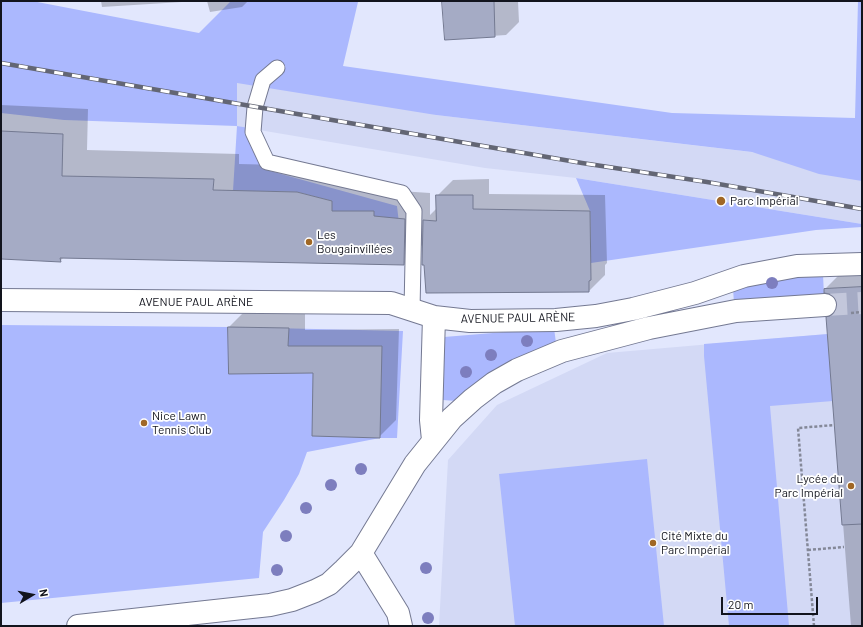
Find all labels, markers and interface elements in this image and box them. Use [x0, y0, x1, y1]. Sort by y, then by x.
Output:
place label: Parc Impérial [730, 194, 798, 208]
marker: Parc Impérial [715, 195, 727, 207]
place label: Les Bougainvillées [317, 228, 392, 256]
marker: Les Bougainvillées [304, 237, 314, 247]
street label: AVENUE PAUL ARÈNE [139, 295, 253, 309]
street label: AVENUE PAUL ARÈNE [461, 310, 575, 326]
place label: Nice Lawn Tennis Club [152, 409, 212, 437]
marker: Nice Lawn Tennis Club [139, 418, 149, 428]
place label: Lycée du Parc Impérial [775, 472, 843, 500]
marker: Lycée du Parc Impérial [846, 481, 856, 491]
place label: Cité Mixte du Parc Impérial [661, 529, 729, 557]
marker: Cité Mixte du Parc Impérial [648, 538, 658, 548]
north arrow [12, 575, 52, 615]
text: N [37, 588, 51, 598]
scale bar [723, 589, 820, 615]
text: 20 m [728, 597, 754, 611]

